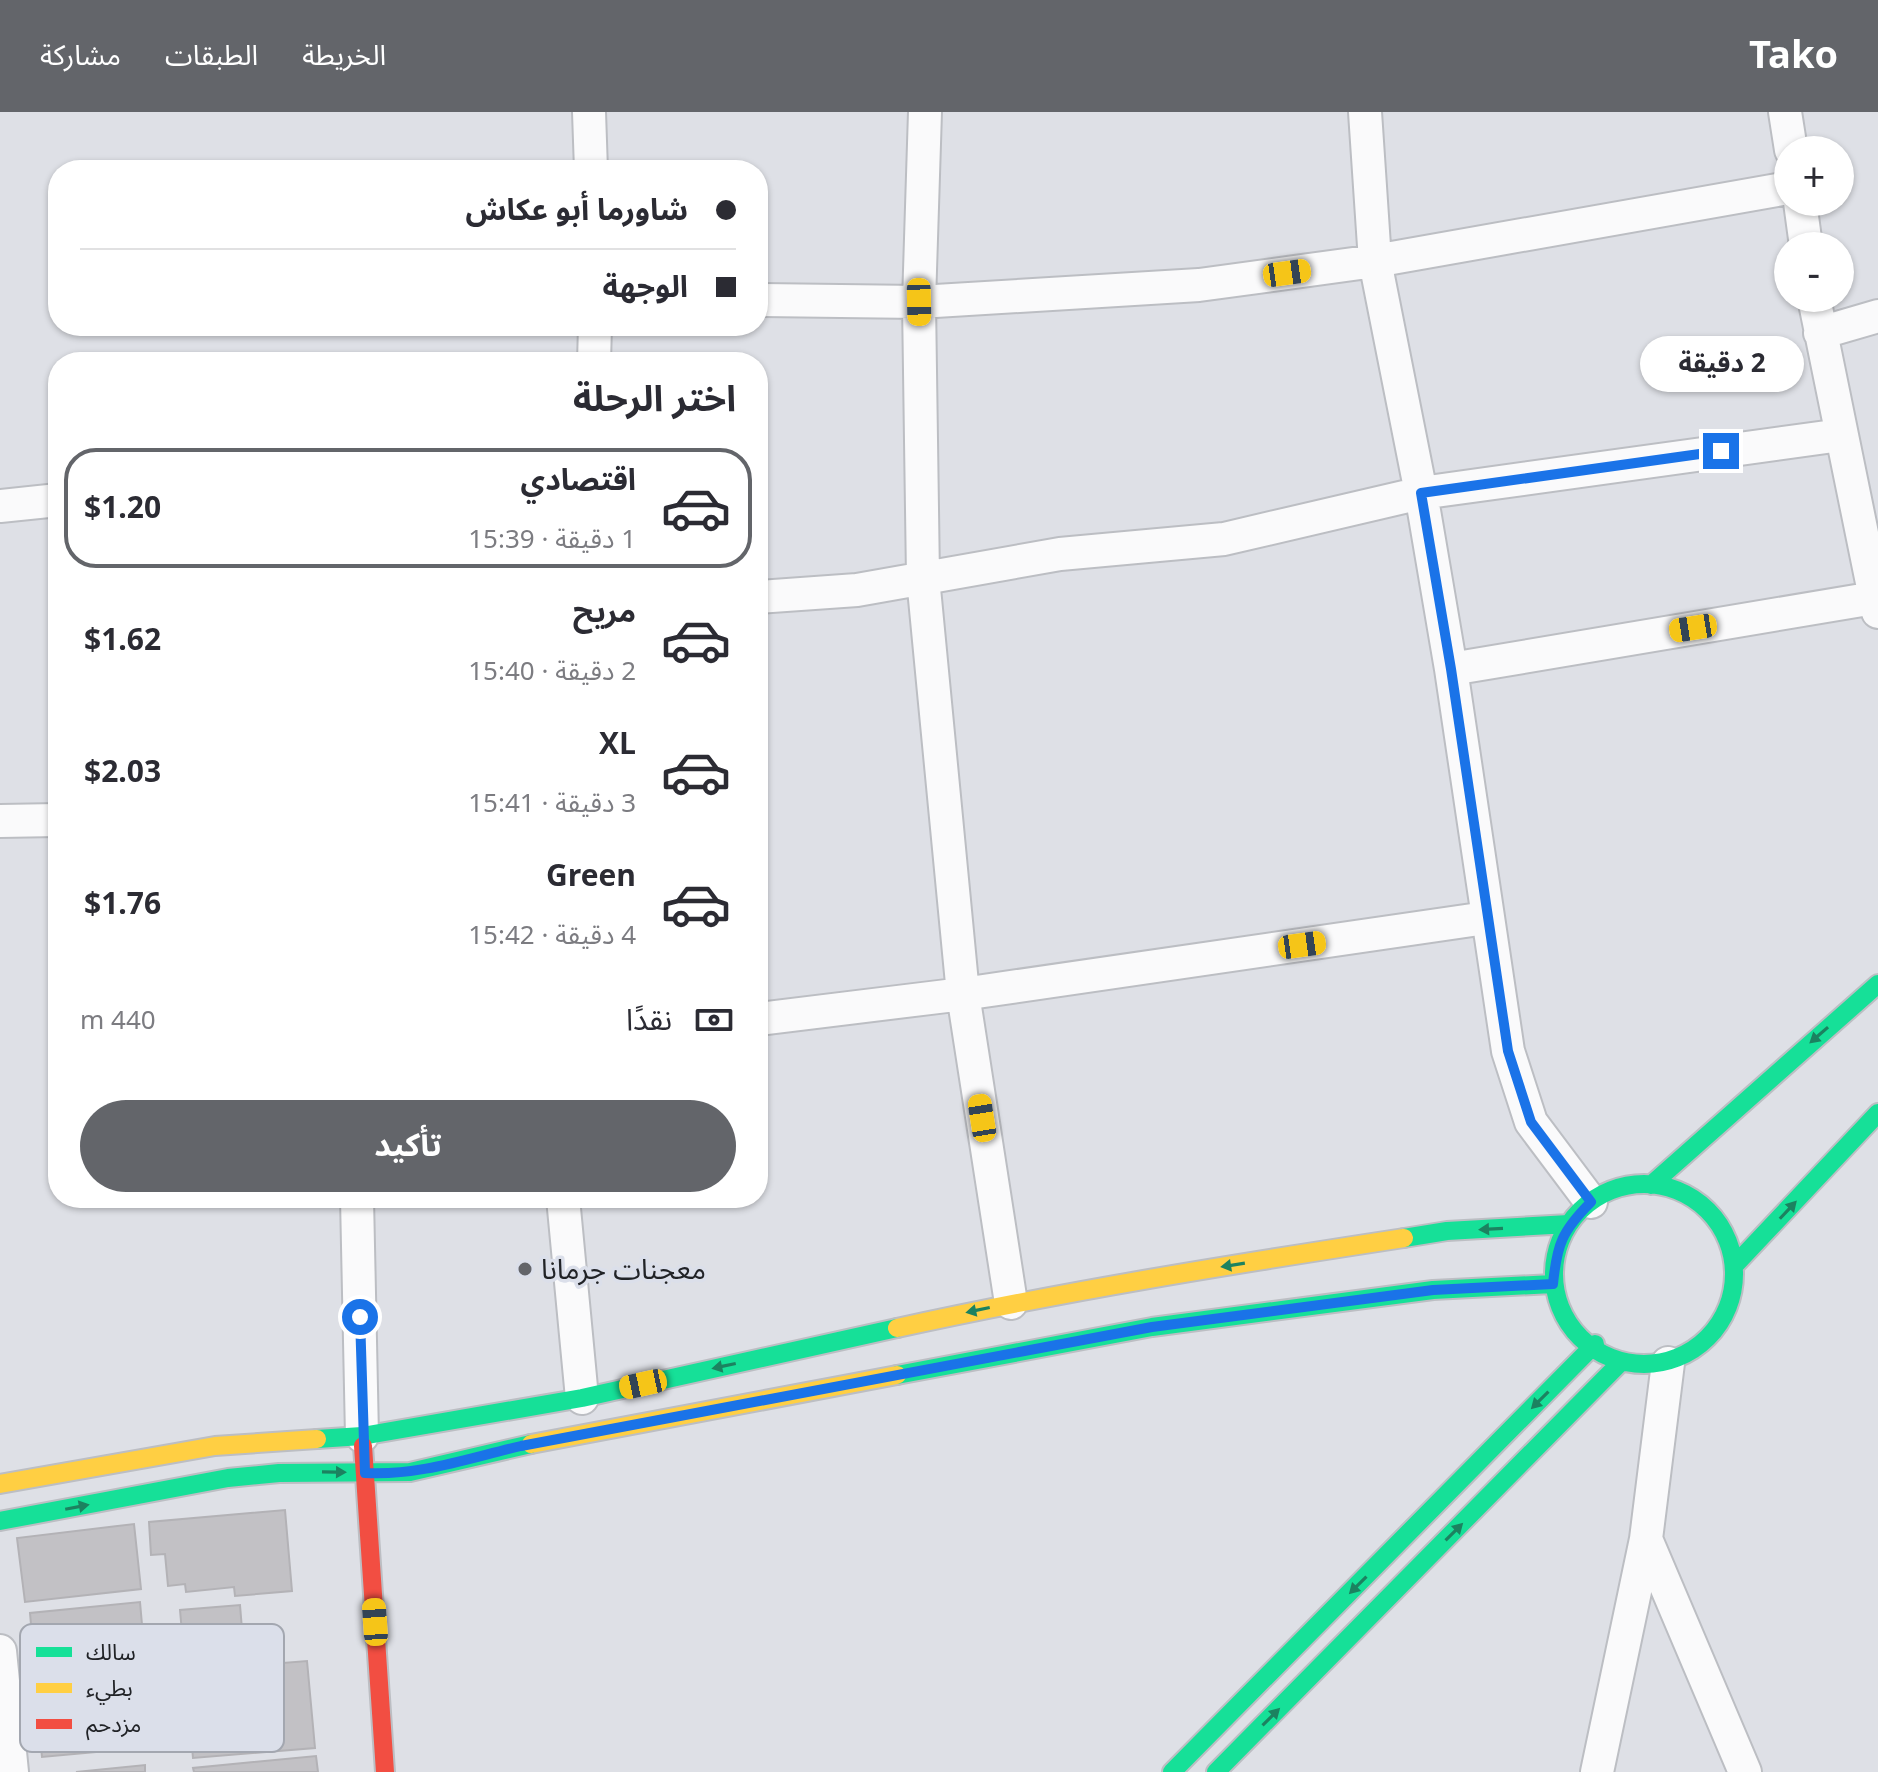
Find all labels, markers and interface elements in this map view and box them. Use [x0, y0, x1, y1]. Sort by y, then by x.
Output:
text: Tako [1749, 16, 1838, 96]
text: مشاركة [40, 27, 121, 86]
text: الطبقات [165, 27, 258, 86]
text: الخريطة [302, 27, 386, 86]
map controls [1774, 136, 1854, 312]
button: + [1774, 136, 1854, 216]
text: شاورما أبو عكاش [465, 179, 688, 242]
button: − [1774, 232, 1854, 312]
text: الوجهة [603, 256, 688, 319]
car [1262, 258, 1312, 288]
car [907, 278, 931, 326]
callout: 2 دقيقة [1639, 335, 1803, 391]
text: 2 دقيقة [1678, 336, 1766, 391]
text: اختر الرحلة [573, 362, 736, 438]
route end [1703, 433, 1739, 469]
text: اقتصادي [521, 449, 636, 512]
icon: car [660, 472, 732, 544]
text: $1.20 [84, 477, 161, 540]
text: 1 دقيقة · 15:39 [468, 512, 636, 567]
text: مريح [573, 581, 636, 644]
icon: car [660, 604, 732, 676]
text: $1.62 [84, 609, 161, 672]
car [1667, 612, 1719, 644]
text: 2 دقيقة · 15:40 [468, 644, 636, 699]
text: XL [599, 713, 636, 776]
icon: car [660, 736, 732, 808]
text: $2.03 [84, 741, 161, 804]
text: 3 دقيقة · 15:41 [468, 776, 636, 831]
text: Green [546, 845, 636, 908]
icon: car [660, 868, 732, 940]
text: $1.76 [84, 873, 161, 936]
text: 4 دقيقة · 15:42 [468, 908, 636, 963]
car [1277, 930, 1327, 960]
text: نقدًا [626, 989, 672, 1052]
text: 440 m [80, 993, 156, 1048]
icon: cash [692, 998, 736, 1042]
one-way arrow [1809, 1026, 1829, 1043]
car [966, 1092, 998, 1144]
button: تأكيد [80, 1100, 736, 1192]
one-way arrow [1778, 1200, 1796, 1219]
one-way arrow [1478, 1223, 1503, 1236]
place label: معجنات جرمانا [541, 1241, 706, 1300]
one-way arrow [1221, 1259, 1246, 1271]
marker: معجنات جرمانا [516, 1260, 534, 1278]
route start [342, 1299, 378, 1335]
one-way arrow [965, 1304, 990, 1317]
one-way arrow [711, 1360, 736, 1373]
car [617, 1367, 669, 1401]
one-way arrow [1531, 1390, 1550, 1409]
one-way arrow [322, 1466, 347, 1478]
one-way arrow [64, 1500, 89, 1512]
one-way arrow [1444, 1523, 1463, 1542]
one-way arrow [1349, 1575, 1367, 1594]
car [361, 1597, 389, 1647]
legend [20, 1624, 284, 1752]
text: سالك [86, 1630, 136, 1676]
text: بطيء [86, 1666, 133, 1712]
text: مزدحم [86, 1702, 141, 1748]
one-way arrow [1261, 1708, 1280, 1726]

